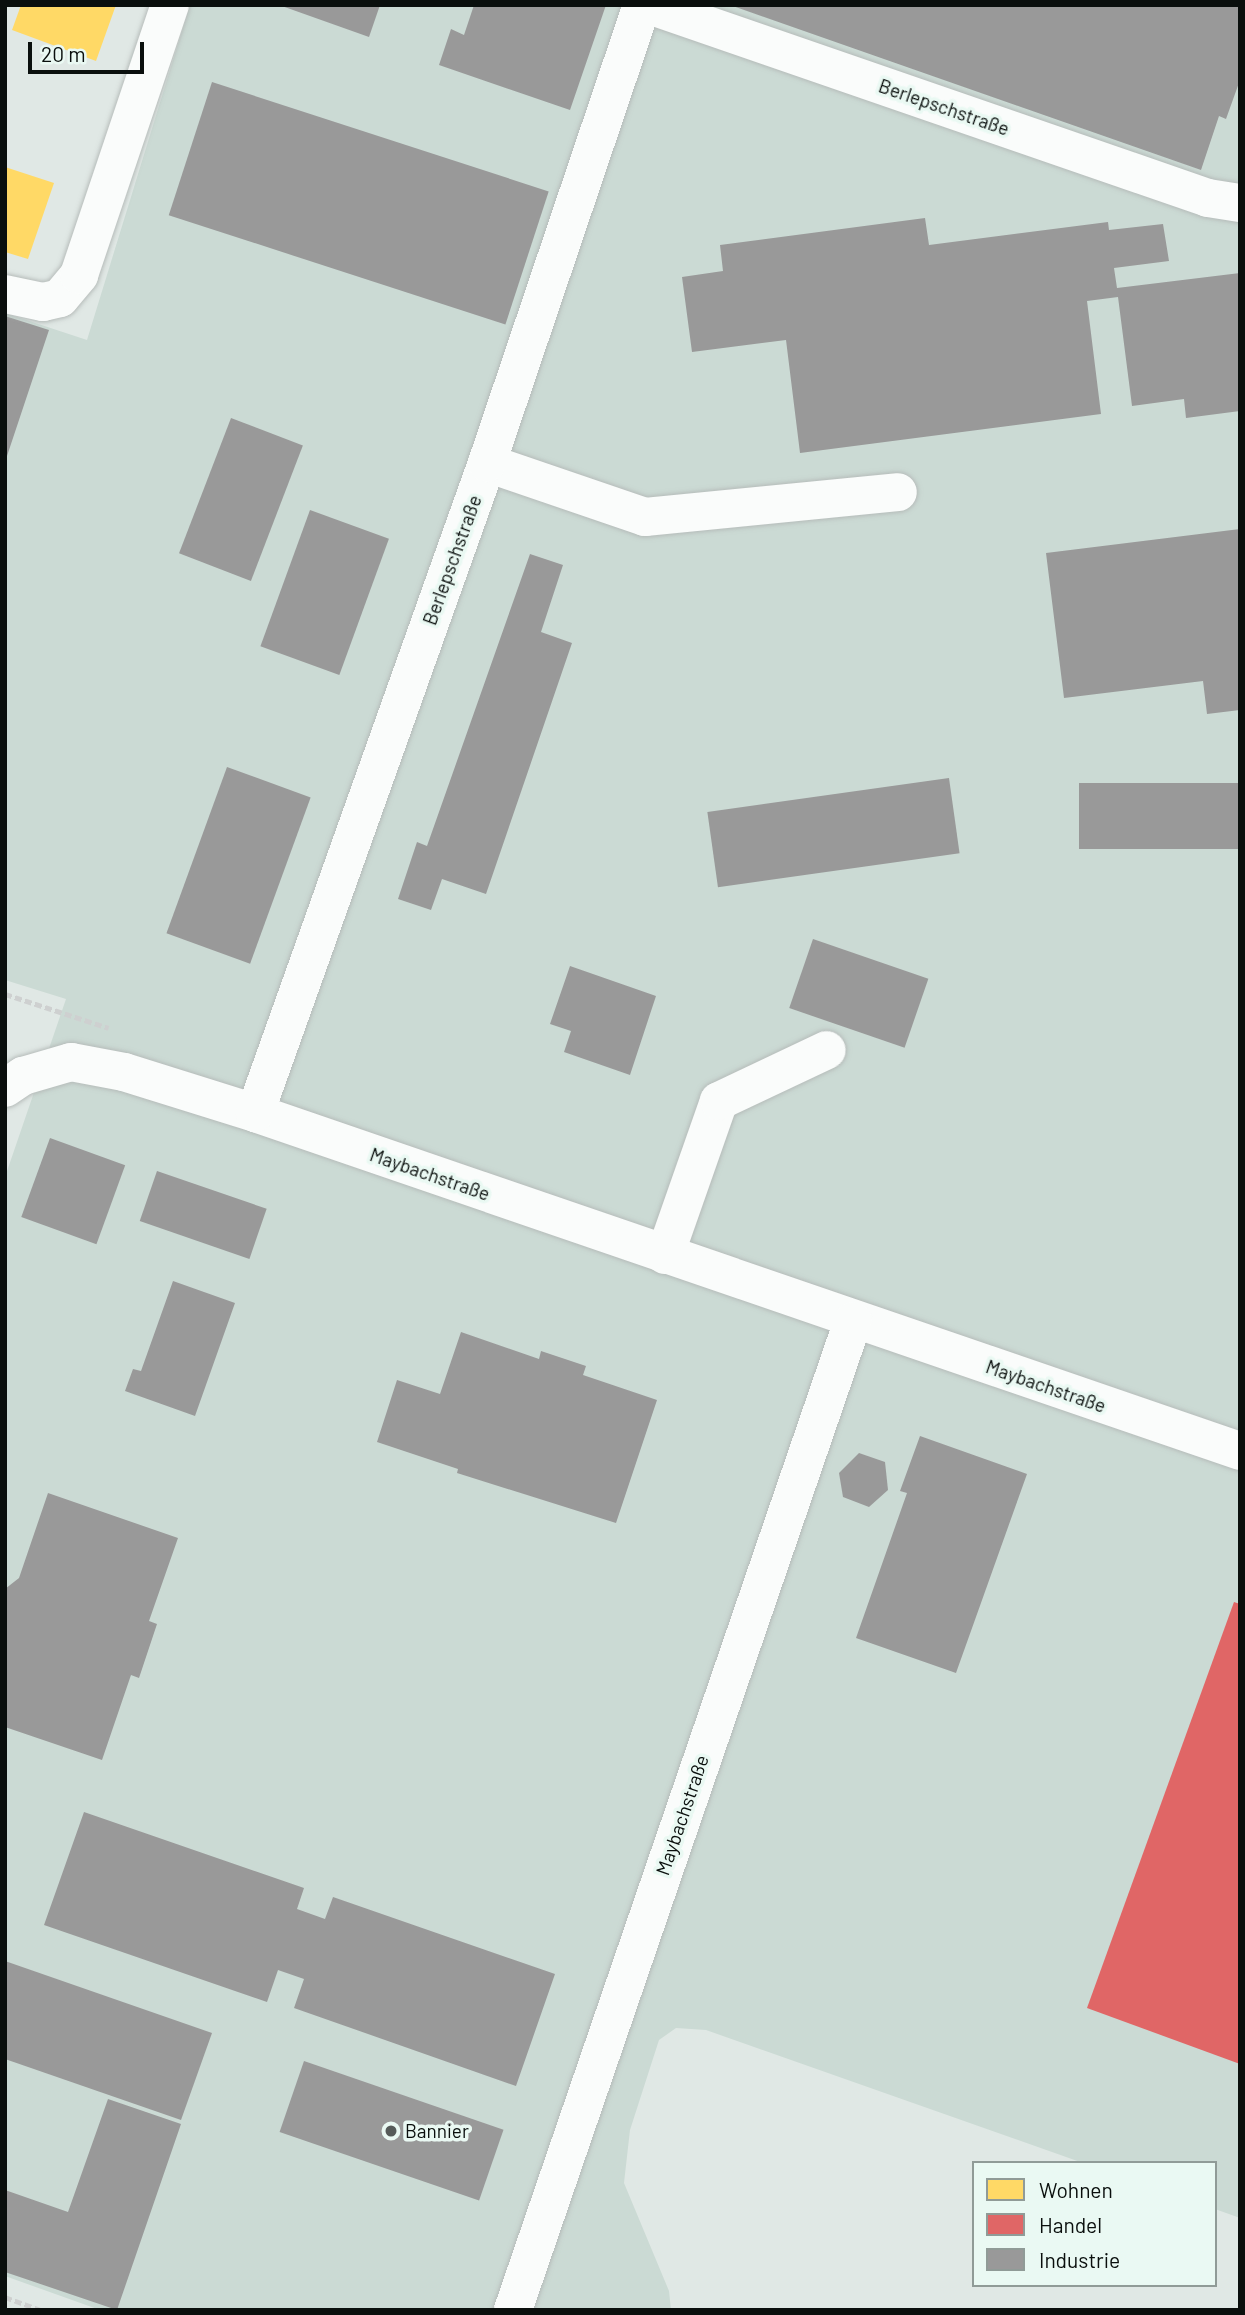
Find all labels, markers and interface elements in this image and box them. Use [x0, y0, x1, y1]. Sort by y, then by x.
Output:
scale bar [32, 28, 147, 72]
text: 20 m [41, 41, 86, 66]
street label: Berlepschstraße [876, 74, 1012, 140]
street label: Berlepschstraße [418, 492, 486, 628]
street label: Maybachstraße [367, 1143, 493, 1205]
street label: Maybachstraße [983, 1355, 1109, 1417]
street label: Maybachstraße [651, 1752, 713, 1878]
place label: Bannier [405, 2120, 469, 2142]
marker: Bannier [383, 2123, 399, 2139]
legend [972, 2161, 1217, 2287]
text: Wohnen [1039, 2177, 1113, 2202]
text: Handel [1039, 2212, 1102, 2237]
text: Industrie [1039, 2247, 1120, 2272]

